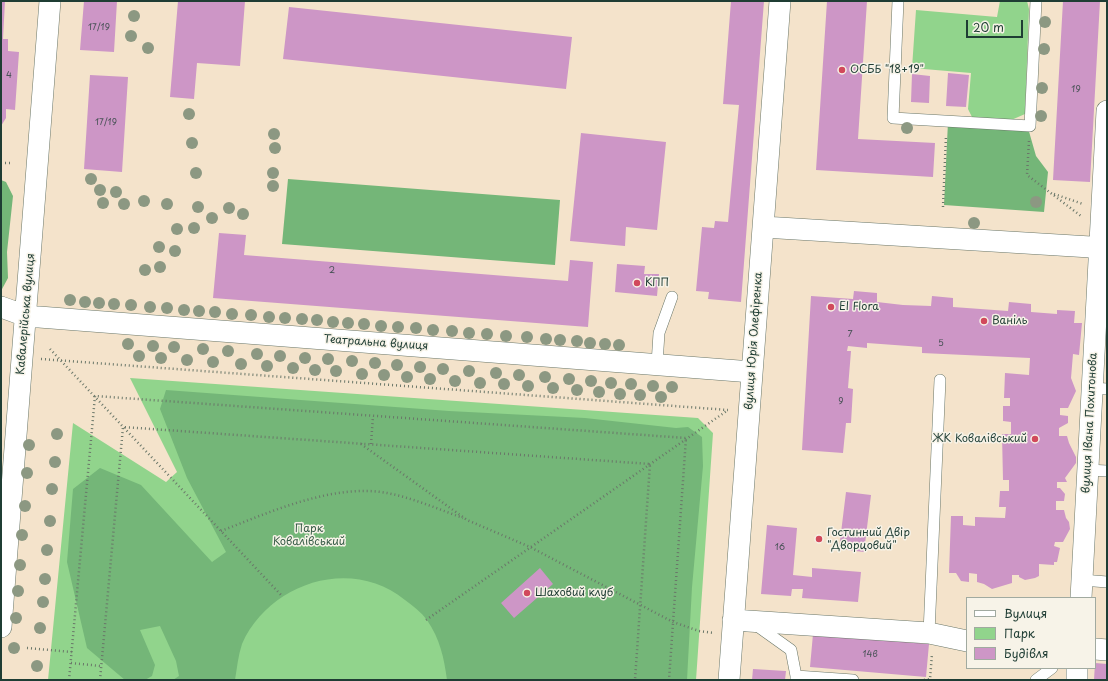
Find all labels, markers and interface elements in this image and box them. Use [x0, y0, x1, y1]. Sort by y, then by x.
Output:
scale bar [968, 12, 1025, 38]
text: 20 m [973, 18, 1004, 36]
house number: 17/19 [88, 23, 110, 33]
place label: ОСББ "18+19" [850, 63, 924, 77]
marker: ОСББ "18+19" [837, 65, 847, 75]
house number: 4 [6, 71, 12, 81]
house number: 19 [1071, 85, 1081, 95]
house number: 17/19 [95, 118, 117, 128]
street label: Кавалерійська вулиця [14, 253, 38, 375]
house number: 2 [329, 266, 335, 276]
street label: вулиця Юрія Олефіренка [743, 272, 765, 410]
place label: КПП [645, 276, 669, 290]
marker: КПП [632, 278, 642, 288]
place label: El Flora [839, 300, 879, 314]
marker: El Flora [826, 302, 836, 312]
place label: Ваніль [992, 314, 1027, 328]
marker: Ваніль [979, 316, 989, 326]
house number: 7 [847, 330, 853, 340]
street label: Театральна вулиця [323, 333, 429, 353]
house number: 5 [938, 339, 944, 349]
street label: вулиця Івана Похитонова [1080, 352, 1100, 494]
house number: 9 [838, 397, 844, 407]
place label: ЖК Ковалівський [932, 432, 1027, 446]
marker: ЖК Ковалівський [1030, 434, 1040, 444]
park label: Парк Ковалівський [273, 522, 345, 548]
place label: Гостинний Двір "Дворцовий" [827, 526, 910, 552]
marker: Гостинний Двір "Дворцовий" [814, 534, 824, 544]
house number: 16 [775, 543, 785, 553]
place label: Шаховий клуб [535, 586, 613, 600]
marker: Шаховий клуб [522, 588, 532, 598]
legend [966, 597, 1096, 669]
text: Вулиця [1004, 604, 1047, 622]
text: Парк [1004, 624, 1035, 642]
text: Будівля [1004, 644, 1049, 662]
house number: 14в [862, 650, 878, 660]

